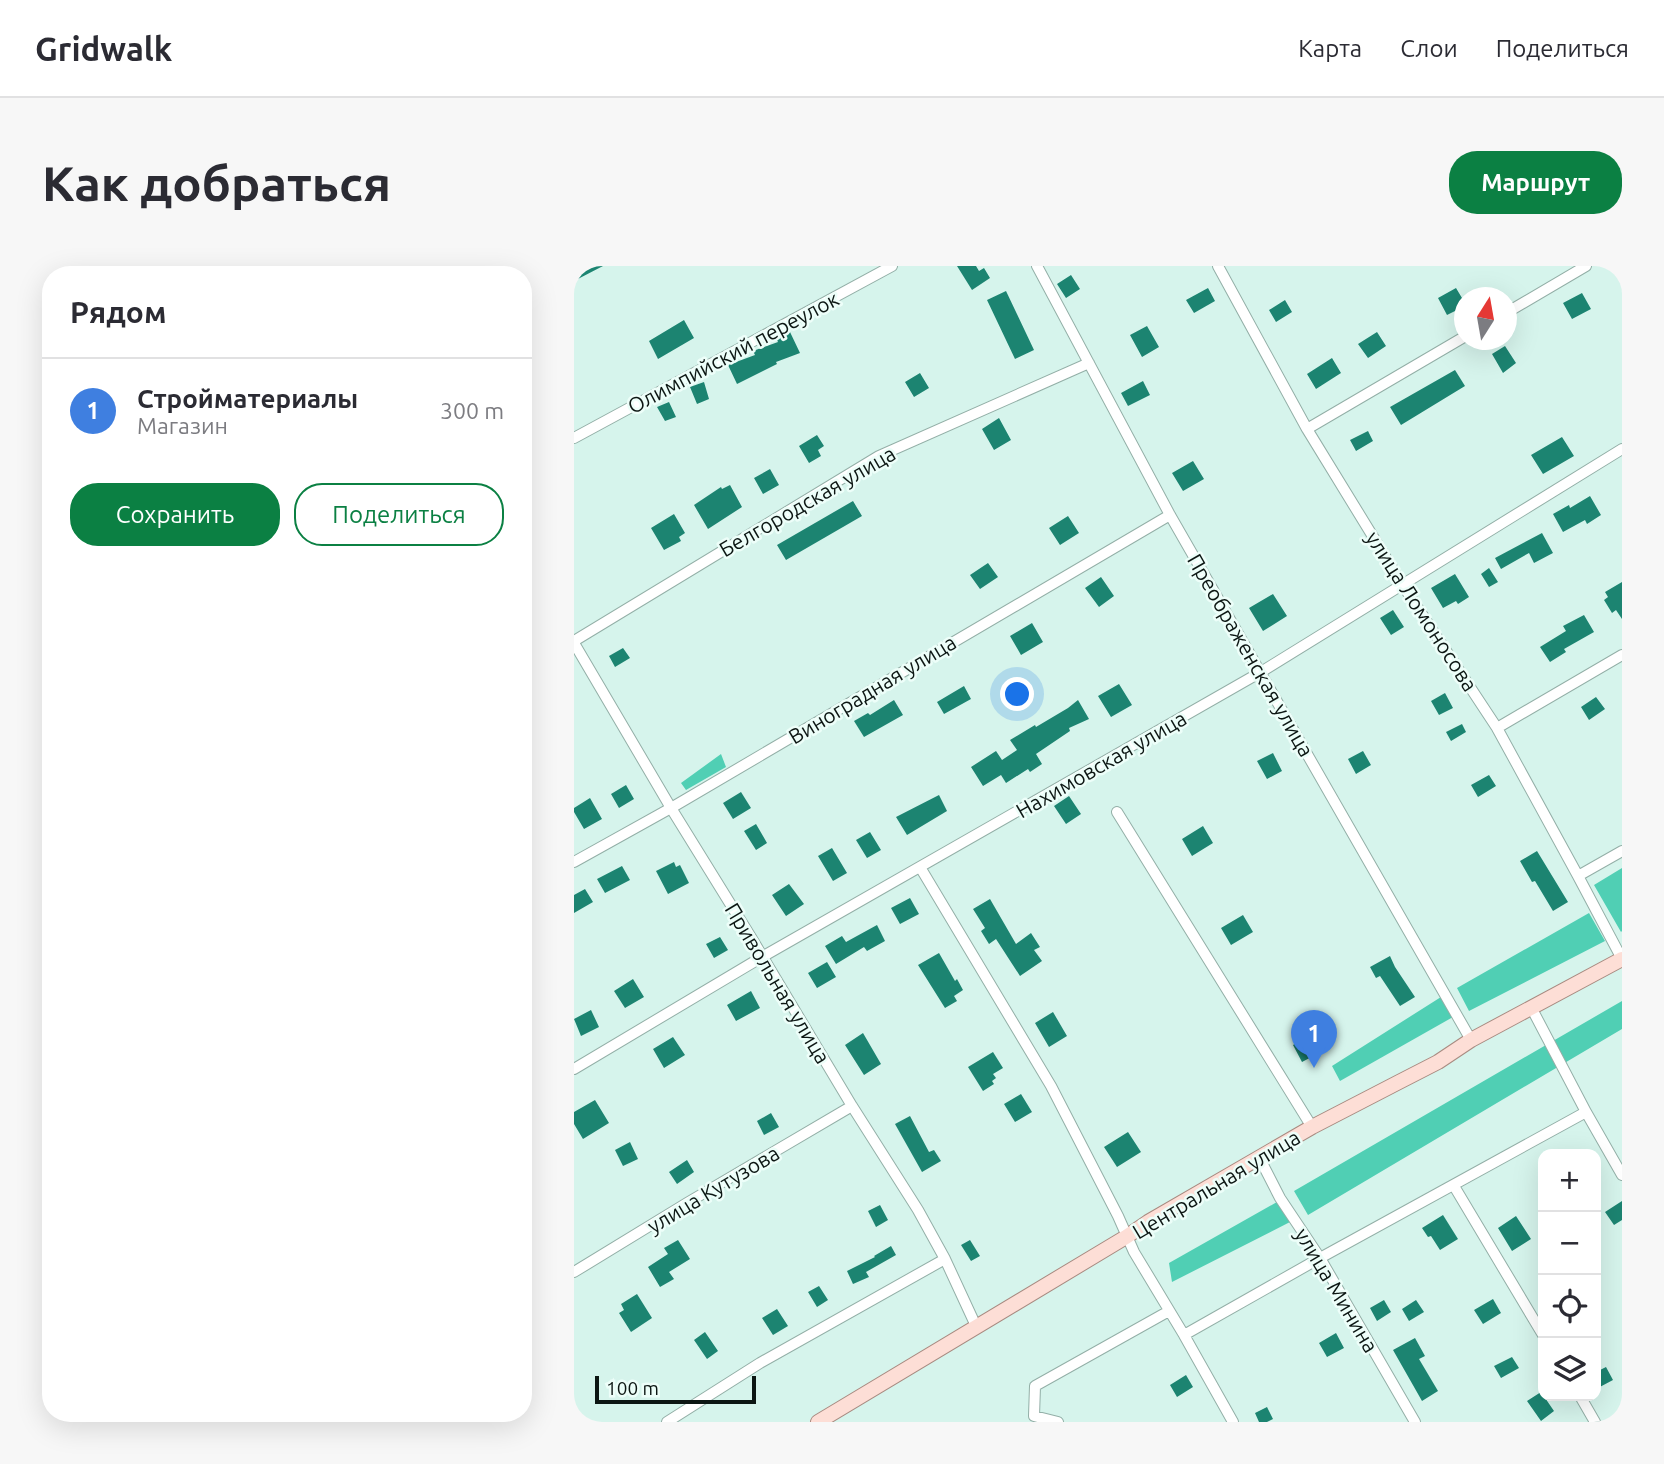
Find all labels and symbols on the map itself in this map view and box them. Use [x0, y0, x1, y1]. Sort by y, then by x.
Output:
street label: Олимпийский переулок [623, 286, 843, 418]
north arrow [1454, 287, 1517, 350]
street label: Белгородская улица [715, 441, 899, 561]
street label: улица Ломоносова [1361, 527, 1483, 695]
street label: Преображенская улица [1183, 549, 1319, 761]
street label: Виноградная улица [784, 630, 960, 748]
your location [1000, 677, 1034, 711]
street label: Нахимовская улица [1012, 705, 1190, 823]
street label: Привольная улица [721, 898, 835, 1068]
pin: 1 [1291, 1010, 1337, 1068]
street label: Центральная улица [1128, 1125, 1304, 1243]
street label: улица Кутузова [643, 1140, 783, 1238]
street label: улица Минина [1290, 1224, 1384, 1356]
scale bar [595, 1373, 756, 1405]

